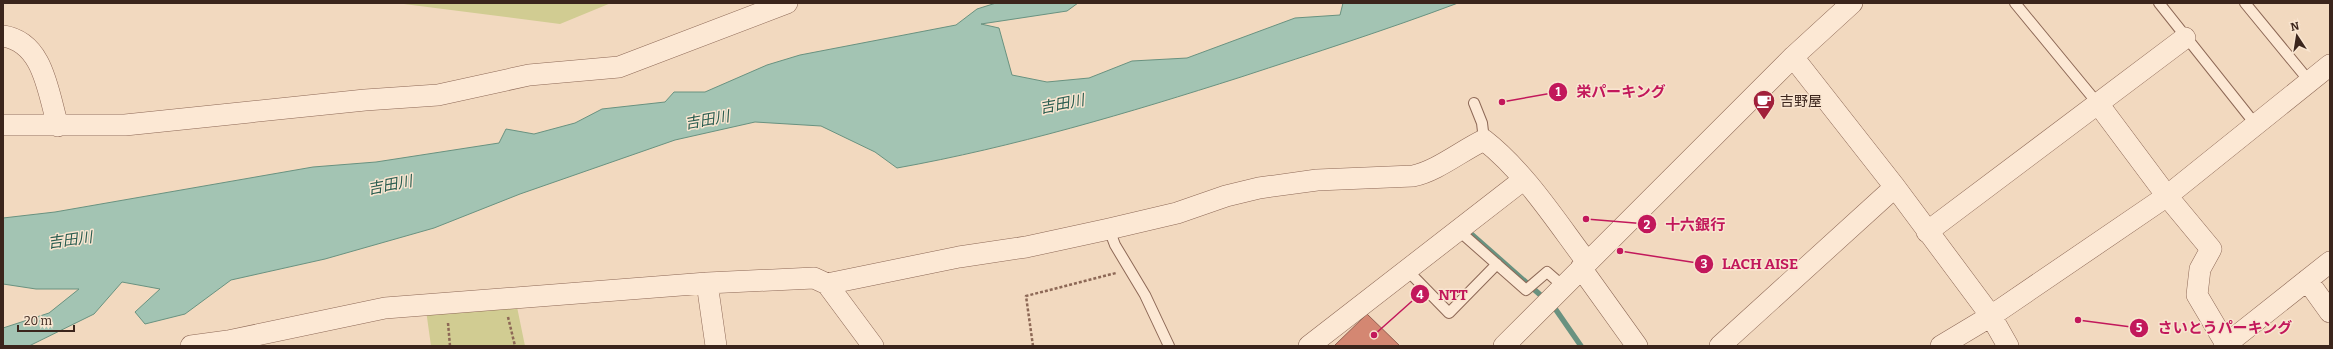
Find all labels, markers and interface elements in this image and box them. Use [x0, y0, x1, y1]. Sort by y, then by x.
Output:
north arrow [2277, 16, 2317, 56]
text: N [2290, 19, 2301, 34]
callout: 栄パーキング [1548, 79, 1674, 106]
text: 栄パーキング [1576, 83, 1666, 101]
text: 1 [1555, 85, 1561, 99]
cafe icon: 吉野屋 [1751, 88, 1777, 121]
water label: 吉田川 [1038, 90, 1088, 117]
place label: 吉野屋 [1780, 93, 1822, 110]
water label: 吉田川 [683, 107, 733, 133]
water label: 吉田川 [366, 171, 416, 198]
callout: 十六銀行 [1637, 211, 1733, 238]
text: 十六銀行 [1665, 216, 1725, 234]
text: 2 [1644, 218, 1651, 232]
water label: 吉田川 [46, 228, 96, 252]
callout: LACH AISE [1694, 250, 1806, 277]
text: LACH AISE [1722, 255, 1798, 273]
text: 3 [1701, 257, 1708, 271]
callout: NTT [1410, 281, 1476, 308]
text: NTT [1438, 286, 1468, 304]
text: 4 [1416, 288, 1424, 302]
scale bar [18, 307, 74, 333]
text: 20 m [24, 314, 53, 328]
callout: さいとうパーキング [2129, 315, 2300, 342]
text: さいとうパーキング [2158, 319, 2292, 337]
text: 5 [2136, 321, 2143, 335]

